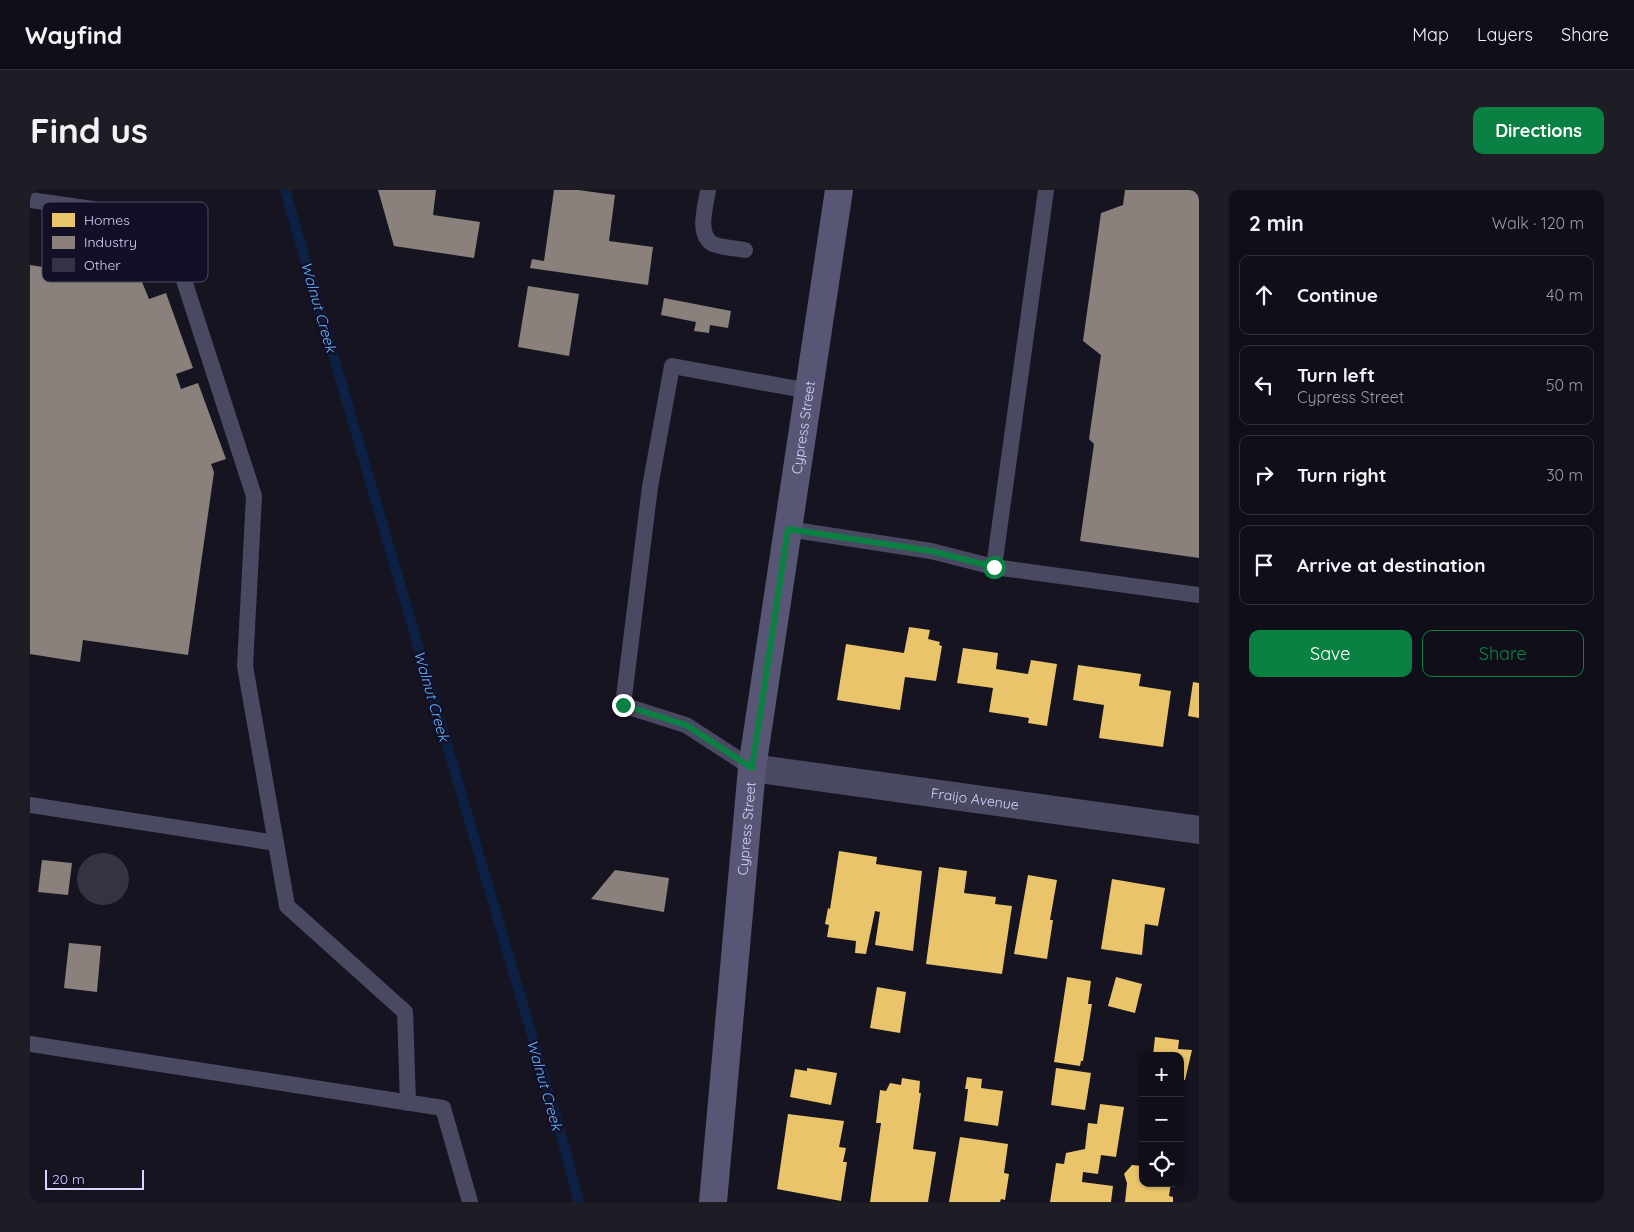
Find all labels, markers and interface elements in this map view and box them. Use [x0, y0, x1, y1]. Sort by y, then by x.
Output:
text: Wayfind [25, 20, 122, 50]
text: Map [1412, 23, 1449, 46]
text: Layers [1477, 23, 1533, 46]
text: Share [1561, 23, 1609, 46]
button: Directions [1473, 107, 1604, 154]
text: Find us [30, 108, 148, 152]
legend [42, 202, 208, 282]
text: 2 min [1249, 210, 1304, 236]
text: Homes [84, 211, 130, 229]
text: Walk · 120 m [1492, 213, 1584, 233]
text: Industry [84, 233, 137, 251]
text: Other [84, 256, 121, 274]
water label: Walnut Creek [297, 259, 342, 356]
icon: ahead [1250, 281, 1278, 309]
text: Continue [1297, 283, 1378, 307]
text: 40 m [1546, 285, 1583, 305]
text: Turn left [1297, 363, 1375, 387]
icon: left [1250, 371, 1278, 399]
text: 50 m [1546, 375, 1583, 395]
street label: Cypress Street [787, 380, 819, 475]
text: Cypress Street [1297, 387, 1404, 407]
icon: right [1250, 461, 1278, 489]
text: Turn right [1297, 463, 1386, 487]
text: 30 m [1546, 465, 1583, 485]
icon: arrive [1250, 551, 1278, 579]
text: Arrive at destination [1297, 553, 1486, 577]
route start [983, 556, 1006, 579]
button: Save [1249, 630, 1412, 677]
button: Share [1422, 630, 1584, 677]
water label: Walnut Creek [410, 648, 455, 745]
route end [612, 694, 635, 717]
street label: Cypress Street [733, 781, 760, 876]
street label: Fraijo Avenue [930, 784, 1020, 814]
water label: Walnut Creek [523, 1037, 568, 1134]
map controls [1139, 1052, 1184, 1187]
button: + [1139, 1052, 1184, 1097]
button: − [1139, 1097, 1184, 1142]
button: locate [1139, 1142, 1184, 1187]
scale bar [45, 1167, 144, 1190]
text: 20 m [52, 1170, 85, 1188]

